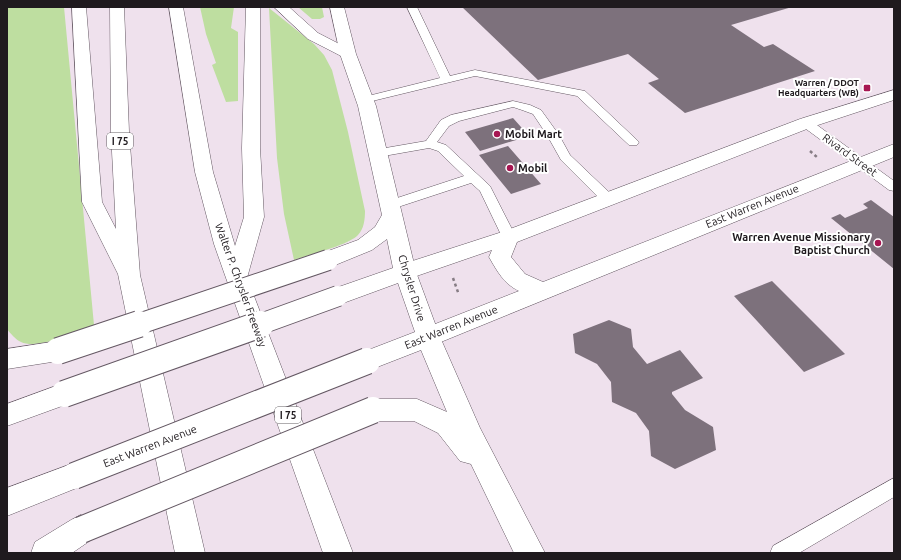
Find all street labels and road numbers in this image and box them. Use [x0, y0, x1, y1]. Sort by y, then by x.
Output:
street label: Rivard Street [820, 131, 880, 179]
road number: I 75 [107, 133, 133, 149]
street label: East Warren Avenue [704, 182, 800, 230]
street label: Walter P. Chrysler Freeway [213, 221, 269, 349]
street label: Chrysler Drive [396, 253, 428, 323]
street label: East Warren Avenue [403, 303, 499, 351]
road number: I 75 [275, 407, 301, 423]
street label: East Warren Avenue [101, 423, 199, 469]

